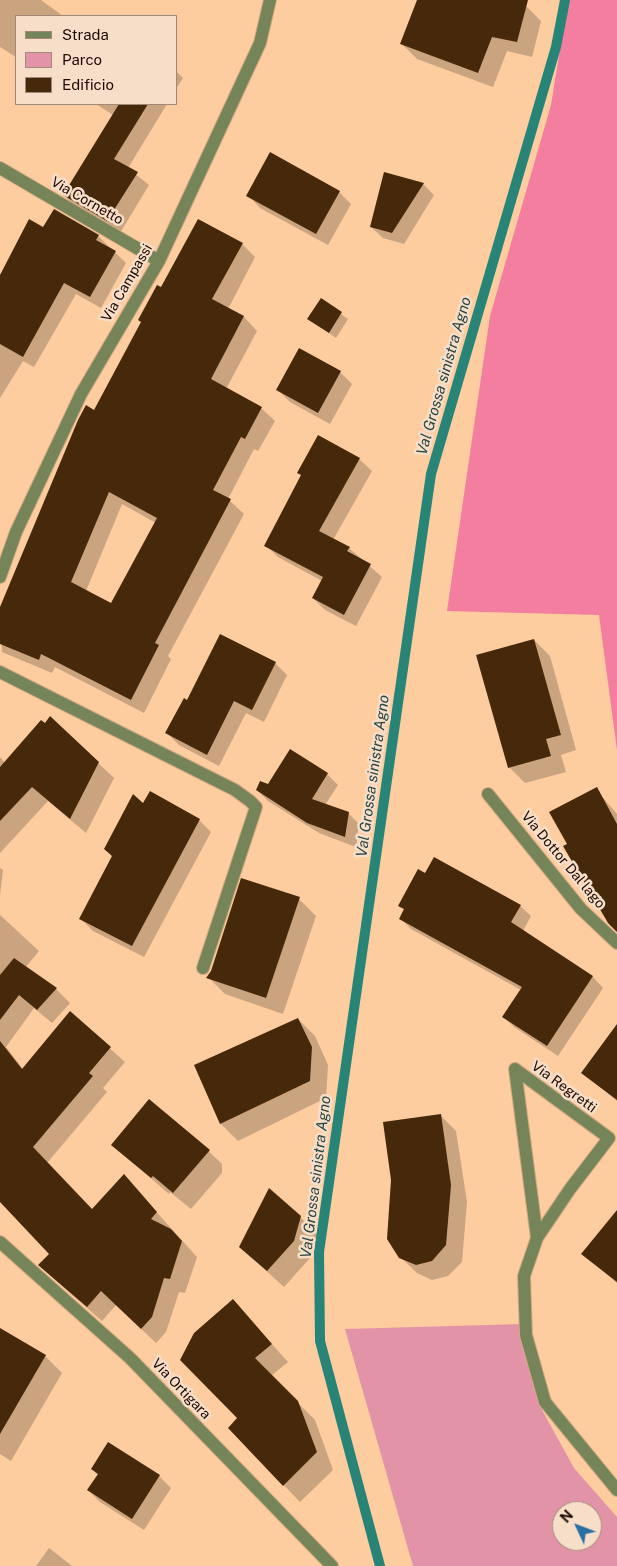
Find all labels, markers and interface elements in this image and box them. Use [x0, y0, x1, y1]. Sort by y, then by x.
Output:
legend [15, 15, 178, 105]
text: Strada [62, 26, 109, 43]
text: Parco [62, 51, 102, 68]
text: Edificio [62, 76, 114, 93]
street label: Via Cornetto [48, 174, 126, 228]
street label: Via Campassi [98, 241, 156, 325]
water label: Val Grossa sinistra Agno [413, 295, 475, 457]
water label: Val Grossa sinistra Agno [353, 694, 393, 858]
street label: Via Dottor Dal lago [518, 808, 608, 912]
street label: Via Regretti [528, 1058, 600, 1116]
water label: Val Grossa sinistra Agno [297, 1095, 335, 1259]
street label: Via Ortigara [148, 1355, 214, 1423]
north arrow [552, 1501, 602, 1551]
text: N [557, 1507, 576, 1526]

